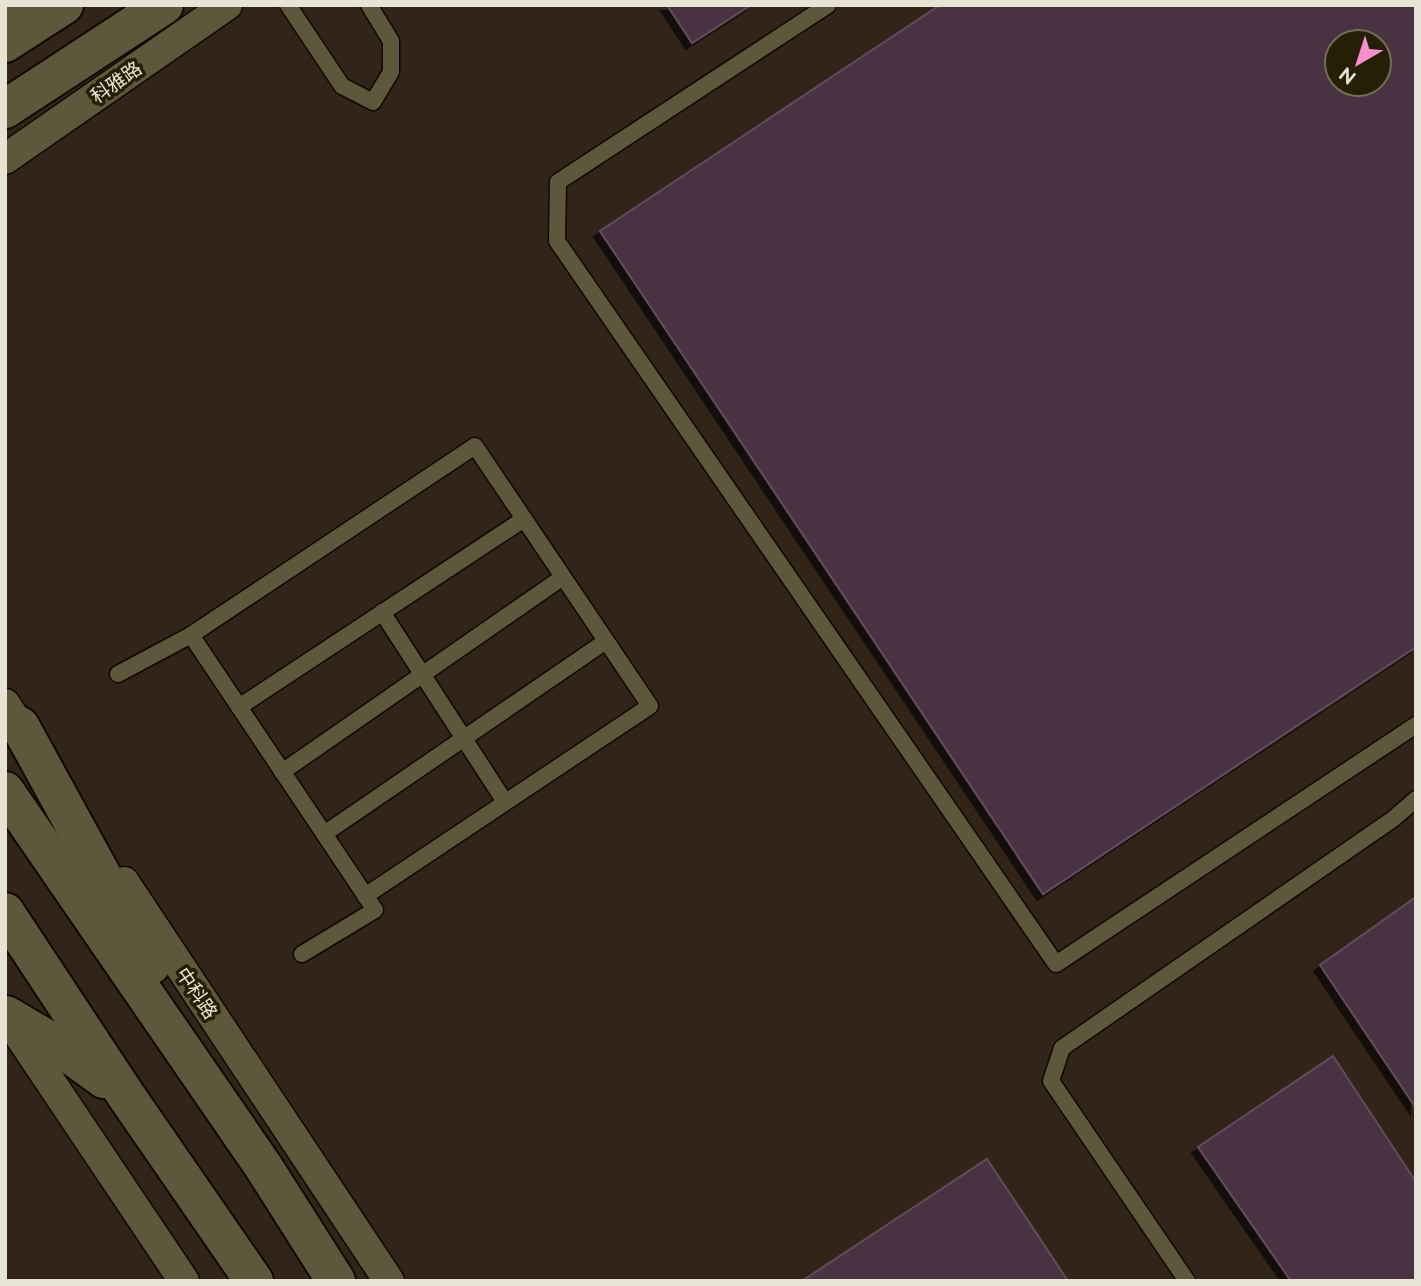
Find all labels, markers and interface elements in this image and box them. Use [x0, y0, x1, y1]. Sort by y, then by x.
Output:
north arrow [1323, 28, 1393, 98]
street label: 科雅路 [86, 57, 146, 107]
text: N [1335, 63, 1360, 89]
street label: 中科路 [172, 963, 222, 1023]

